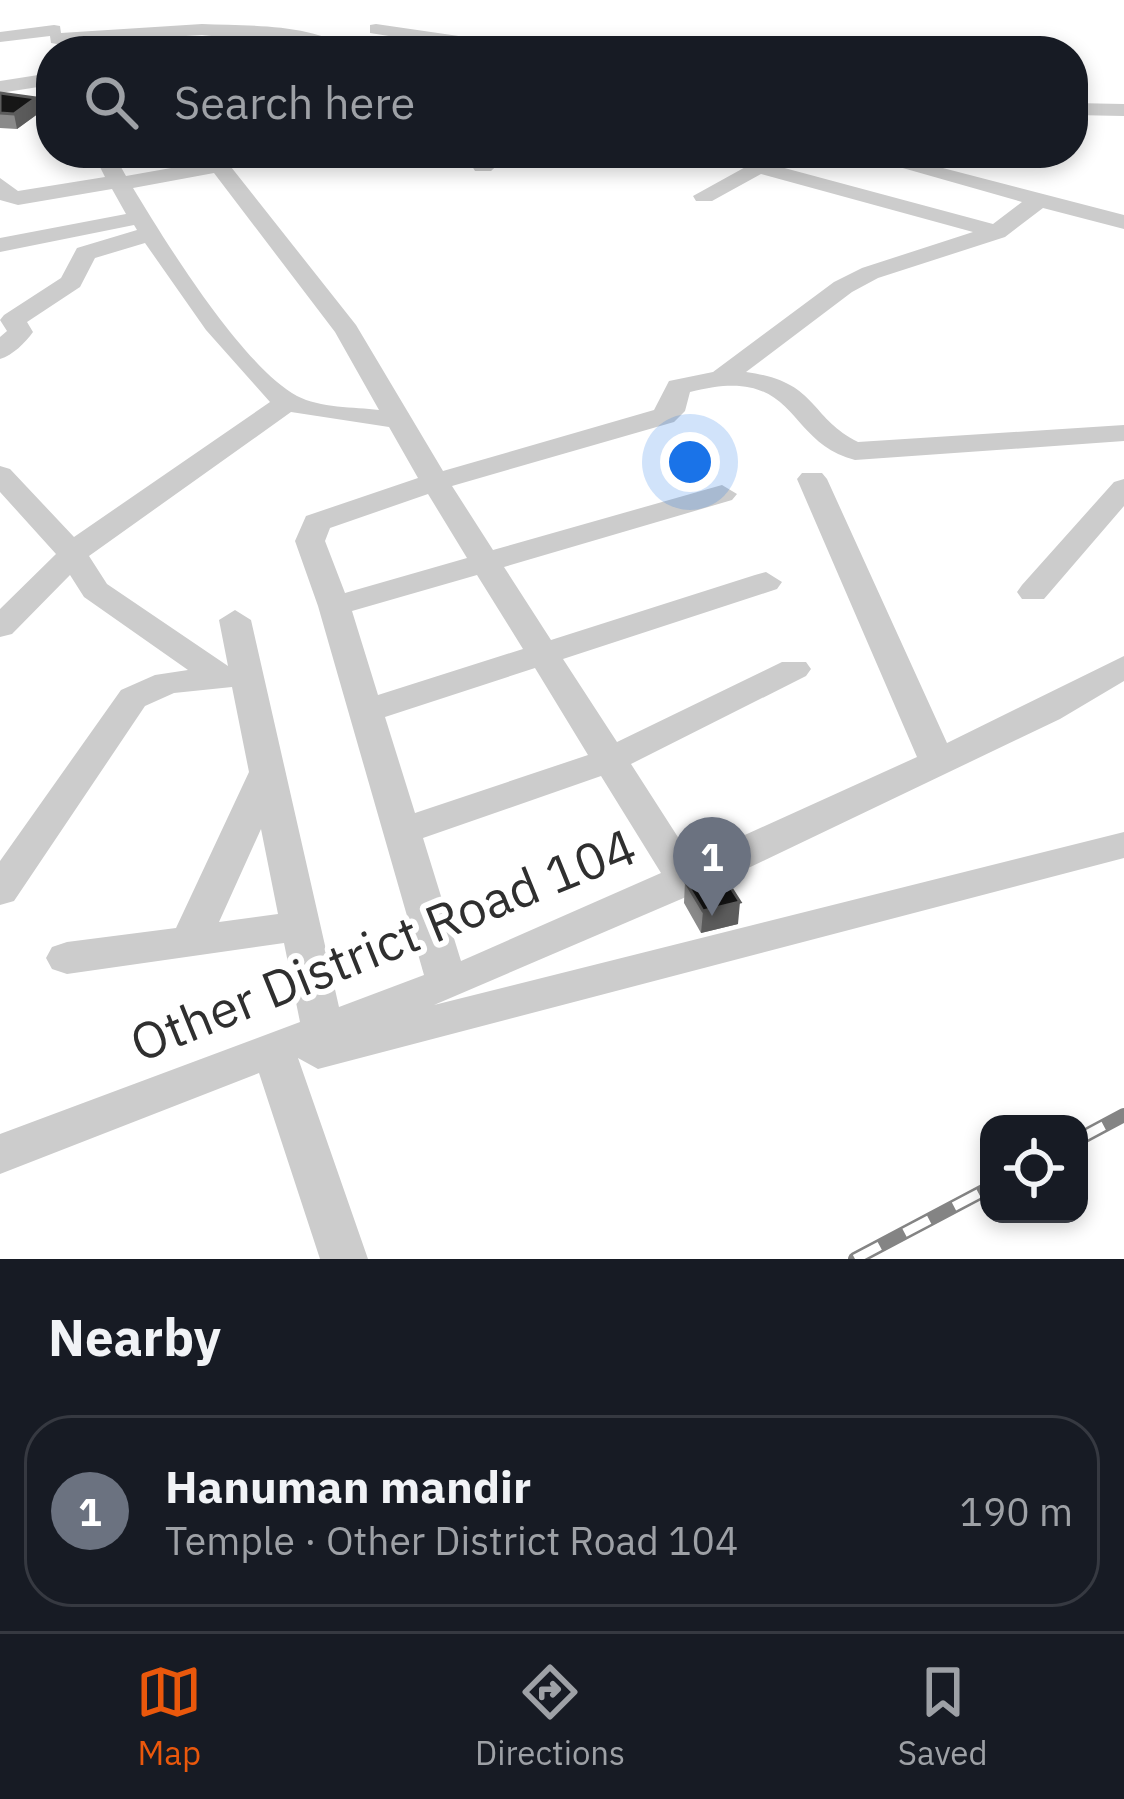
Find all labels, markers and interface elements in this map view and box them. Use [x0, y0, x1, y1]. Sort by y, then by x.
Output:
search box [36, 36, 1088, 168]
icon: search [78, 69, 144, 135]
text: Search here [174, 73, 415, 131]
your location [660, 432, 720, 492]
street label: Other District Road 104 [120, 812, 645, 1076]
pin: 1 [673, 817, 751, 916]
map controls [980, 1115, 1088, 1223]
button: locate [980, 1115, 1088, 1223]
text: Nearby [48, 1304, 221, 1370]
text: Hanuman mandir [165, 1457, 531, 1515]
text: 1 [78, 1486, 102, 1537]
text: 190 m [960, 1486, 1073, 1537]
text: Temple · Other District Road 104 [165, 1515, 738, 1566]
tab: Map [136, 1659, 202, 1774]
tab: Directions [475, 1659, 625, 1774]
tab: Saved [898, 1659, 988, 1774]

